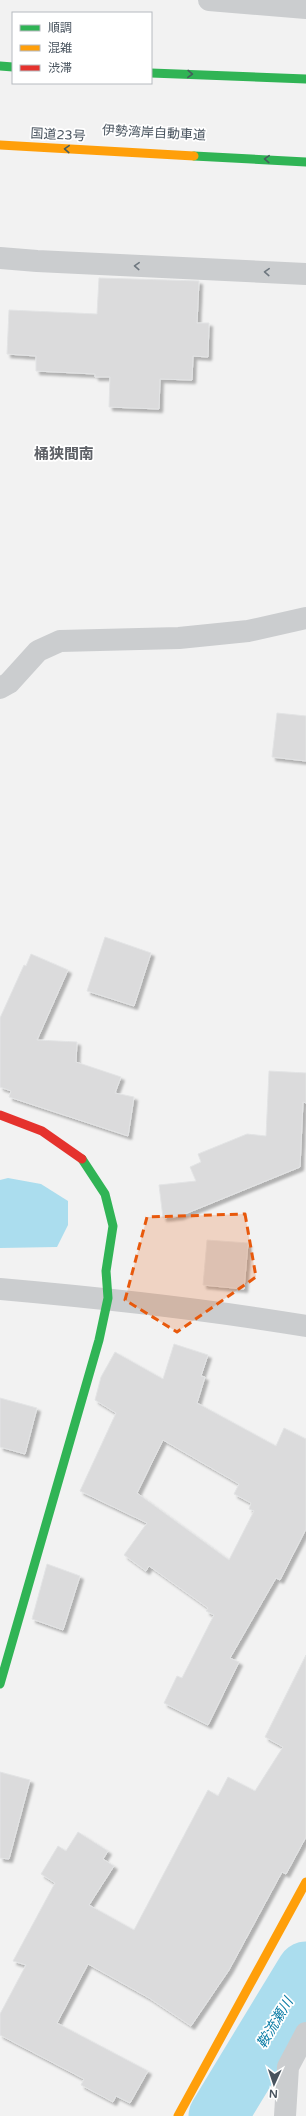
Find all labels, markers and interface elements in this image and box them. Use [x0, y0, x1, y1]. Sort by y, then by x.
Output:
legend [12, 12, 152, 84]
text: 順調 [48, 21, 72, 35]
text: 混雑 [48, 41, 72, 55]
text: 渋滞 [48, 61, 72, 75]
one-way arrow [187, 70, 193, 79]
street label: 伊勢湾岸自動車道 [102, 122, 206, 144]
street label: 国道23号 [30, 126, 86, 144]
one-way arrow [64, 144, 70, 153]
one-way arrow [264, 155, 270, 164]
one-way arrow [134, 262, 140, 270]
one-way arrow [264, 268, 270, 276]
district label: 桶狭間南 [34, 445, 94, 463]
water label: 鞍流瀬川 [253, 1993, 298, 2051]
north arrow [254, 2064, 294, 2104]
text: N [269, 2087, 278, 2100]

